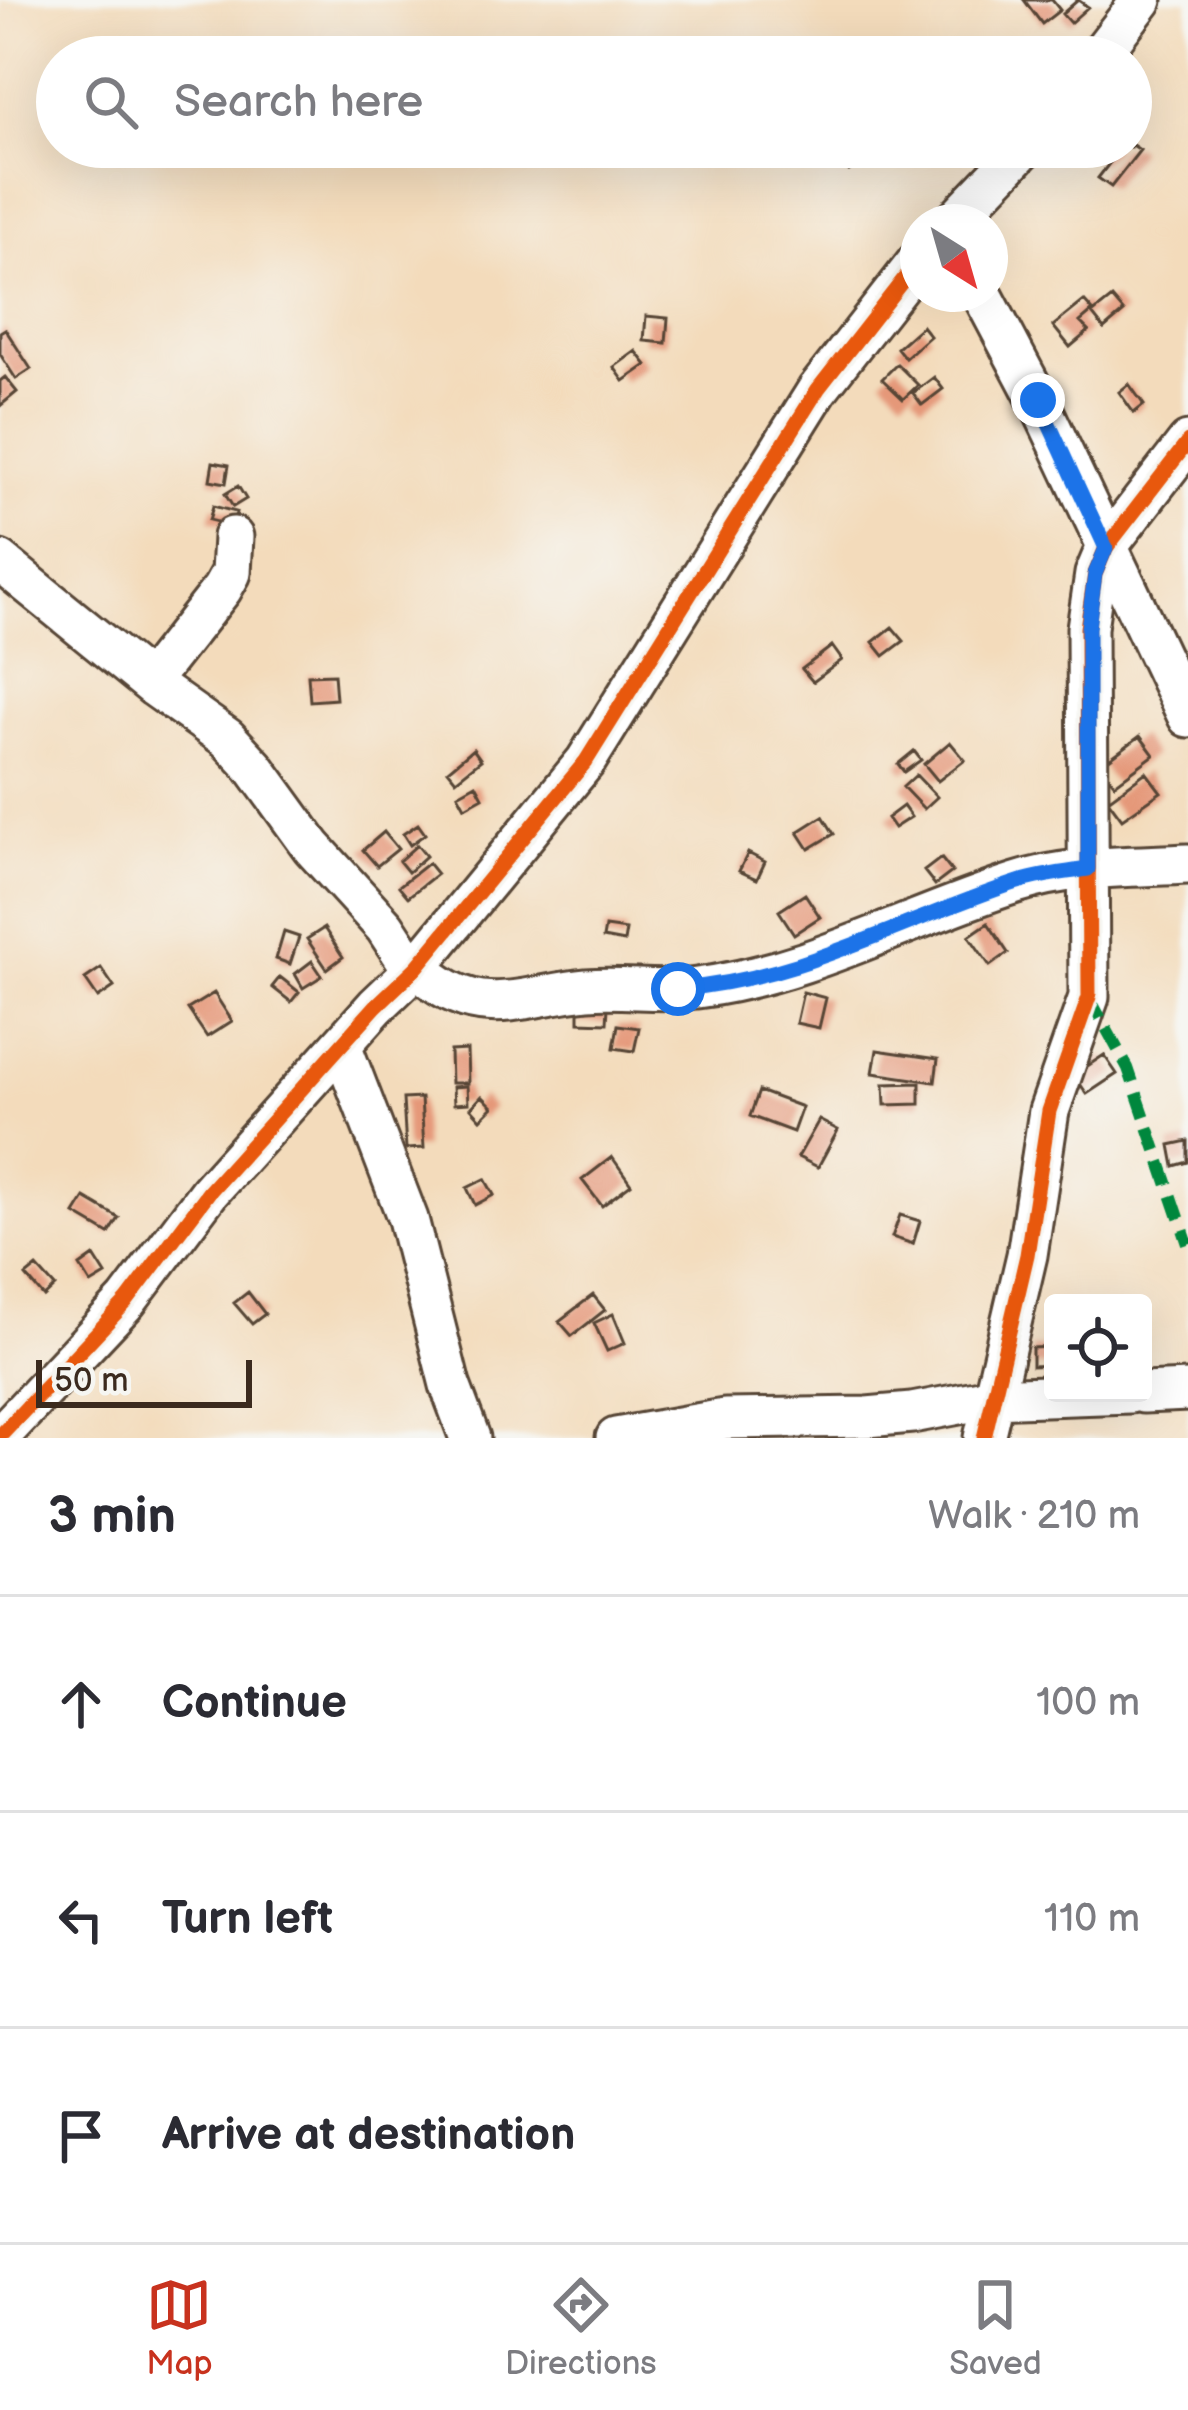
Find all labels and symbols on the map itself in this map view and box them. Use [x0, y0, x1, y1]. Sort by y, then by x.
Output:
north arrow [900, 204, 1008, 312]
route end [1011, 373, 1065, 427]
route start [651, 962, 705, 1016]
scale bar [36, 1354, 252, 1407]

